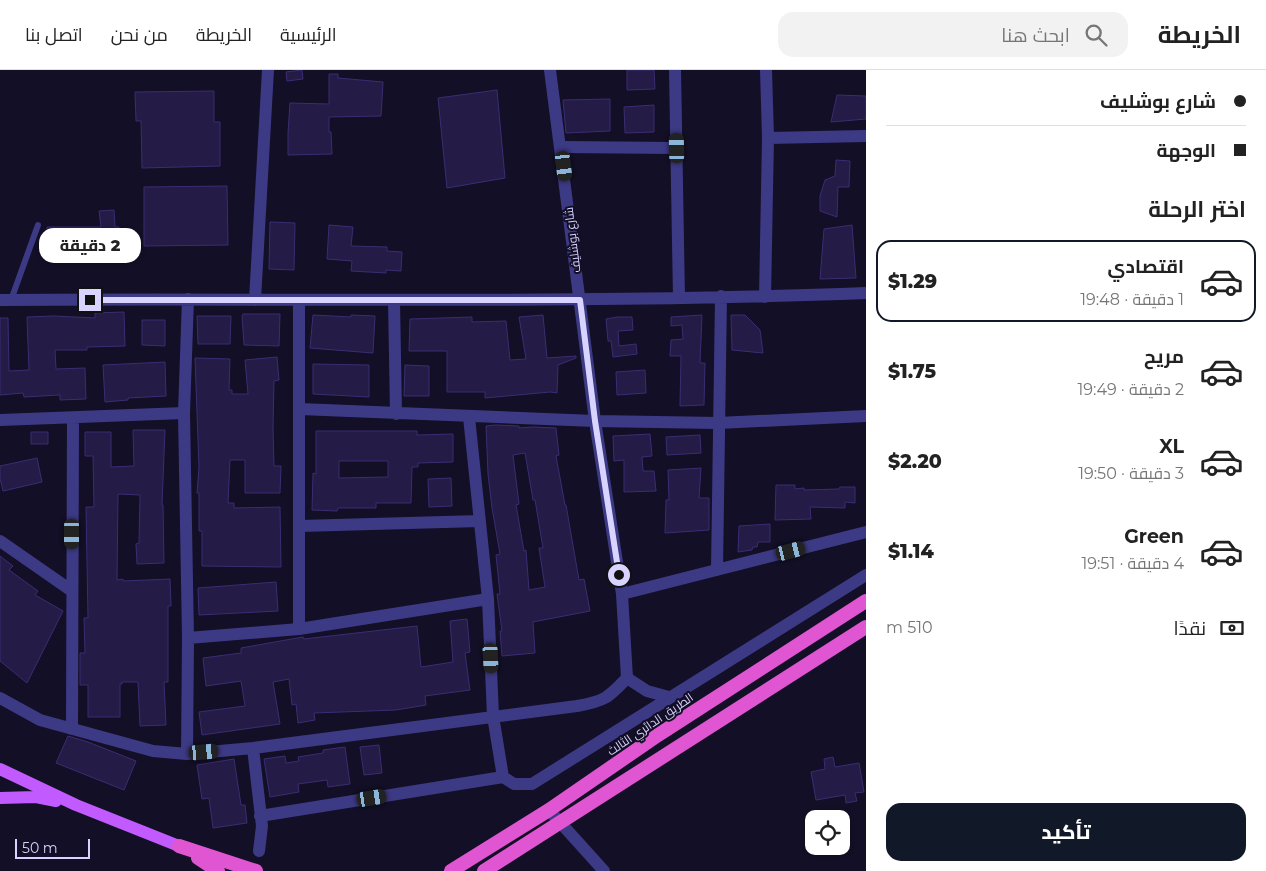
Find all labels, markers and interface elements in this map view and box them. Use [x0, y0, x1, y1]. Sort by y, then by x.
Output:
search box [778, 12, 1128, 57]
text: الخريطة [1158, 20, 1241, 49]
icon: search [1082, 21, 1110, 49]
text: اتصل بنا [25, 24, 83, 46]
text: من نحن [111, 24, 168, 46]
text: الخريطة [196, 24, 252, 46]
text: الرئيسية [280, 24, 336, 46]
text: ابحث هنا [1001, 24, 1070, 47]
text: شارع بوشليف [1100, 90, 1216, 113]
car [669, 133, 684, 163]
text: الوجهة [1156, 139, 1216, 162]
car [554, 150, 573, 182]
text: اختر الرحلة [1148, 196, 1246, 223]
street label: شارع بوشليف [561, 206, 584, 274]
callout: 2 دقيقة [39, 228, 141, 262]
text: 2 دقيقة [60, 236, 120, 255]
text: اقتصادي [1108, 255, 1184, 278]
icon: car [1199, 259, 1244, 304]
text: $1.29 [888, 270, 937, 293]
route end [79, 289, 101, 311]
text: 1 دقيقة · 19:48 [1080, 290, 1184, 309]
text: مريح [1144, 345, 1184, 368]
icon: car [1199, 349, 1244, 394]
text: $1.75 [888, 360, 936, 383]
text: 2 دقيقة · 19:49 [1078, 380, 1184, 399]
text: XL [1159, 435, 1184, 458]
icon: car [1199, 439, 1244, 484]
text: $2.20 [888, 450, 942, 473]
text: 3 دقيقة · 19:50 [1078, 464, 1184, 483]
car [64, 519, 79, 549]
text: Green [1124, 525, 1184, 548]
icon: car [1199, 529, 1244, 574]
car [774, 540, 807, 562]
text: $1.14 [888, 540, 934, 563]
text: 4 دقيقة · 19:51 [1081, 554, 1184, 573]
route start [608, 564, 630, 586]
icon: cash [1218, 614, 1246, 642]
text: نقدًا [1174, 617, 1206, 640]
text: 510 m [886, 618, 933, 637]
car [482, 643, 499, 673]
street label: الطريق الدائري الثالث [604, 690, 698, 761]
car [188, 743, 219, 761]
car [356, 788, 387, 808]
button: تأكيد [886, 803, 1246, 861]
map controls [805, 810, 850, 855]
button: locate [805, 810, 850, 855]
scale bar [15, 836, 90, 859]
text: 50 m [22, 839, 58, 857]

